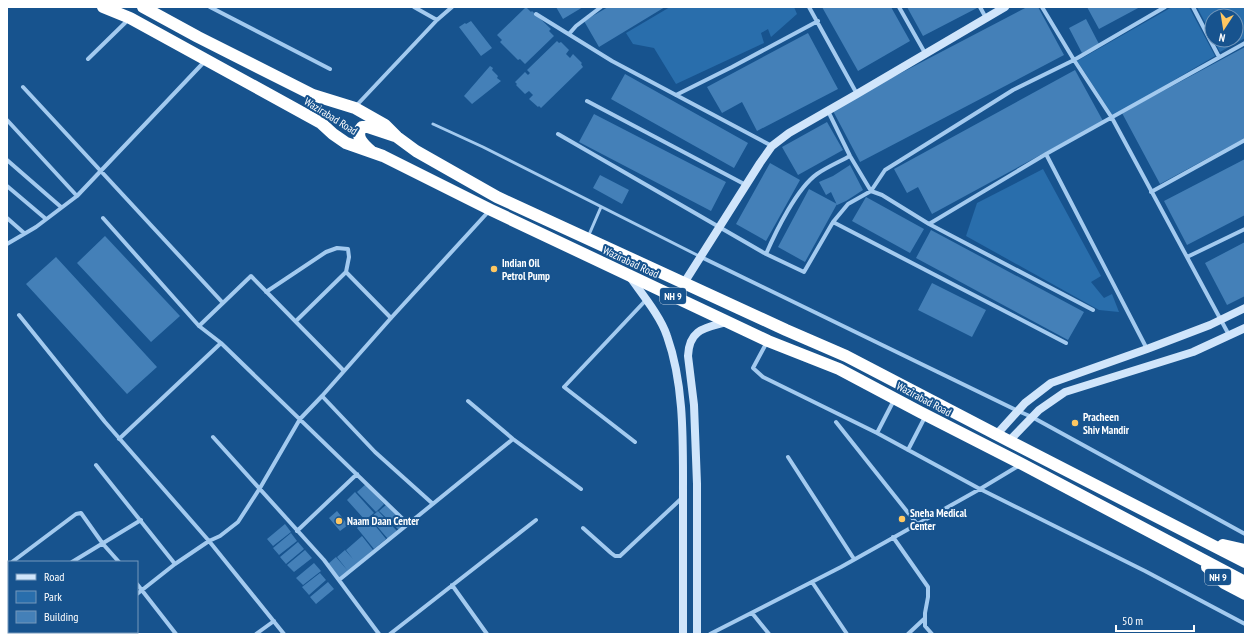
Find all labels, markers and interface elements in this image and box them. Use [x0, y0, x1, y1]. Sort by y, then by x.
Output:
north arrow [1204, 8, 1244, 48]
text: N [1218, 30, 1226, 45]
street label: Wazirabad Road [302, 94, 360, 138]
street label: Wazirabad Road [601, 243, 661, 281]
place label: Indian Oil Petrol Pump [502, 256, 550, 283]
marker: Indian Oil Petrol Pump [489, 264, 499, 274]
road number: NH 9 [660, 288, 686, 304]
street label: Wazirabad Road [894, 379, 954, 419]
place label: Pracheen Shiv Mandir [1083, 410, 1130, 437]
marker: Pracheen Shiv Mandir [1070, 418, 1080, 428]
place label: Sneha Medical Center [910, 506, 967, 533]
place label: Naam Daan Center [347, 514, 420, 528]
marker: Sneha Medical Center [897, 514, 907, 524]
marker: Naam Daan Center [334, 516, 344, 526]
legend [8, 561, 138, 633]
text: Road [44, 569, 64, 584]
road number: NH 9 [1205, 569, 1231, 585]
text: Park [44, 589, 62, 604]
scale bar [1116, 607, 1194, 633]
text: Building [44, 609, 79, 624]
text: 50 m [1122, 613, 1143, 628]

